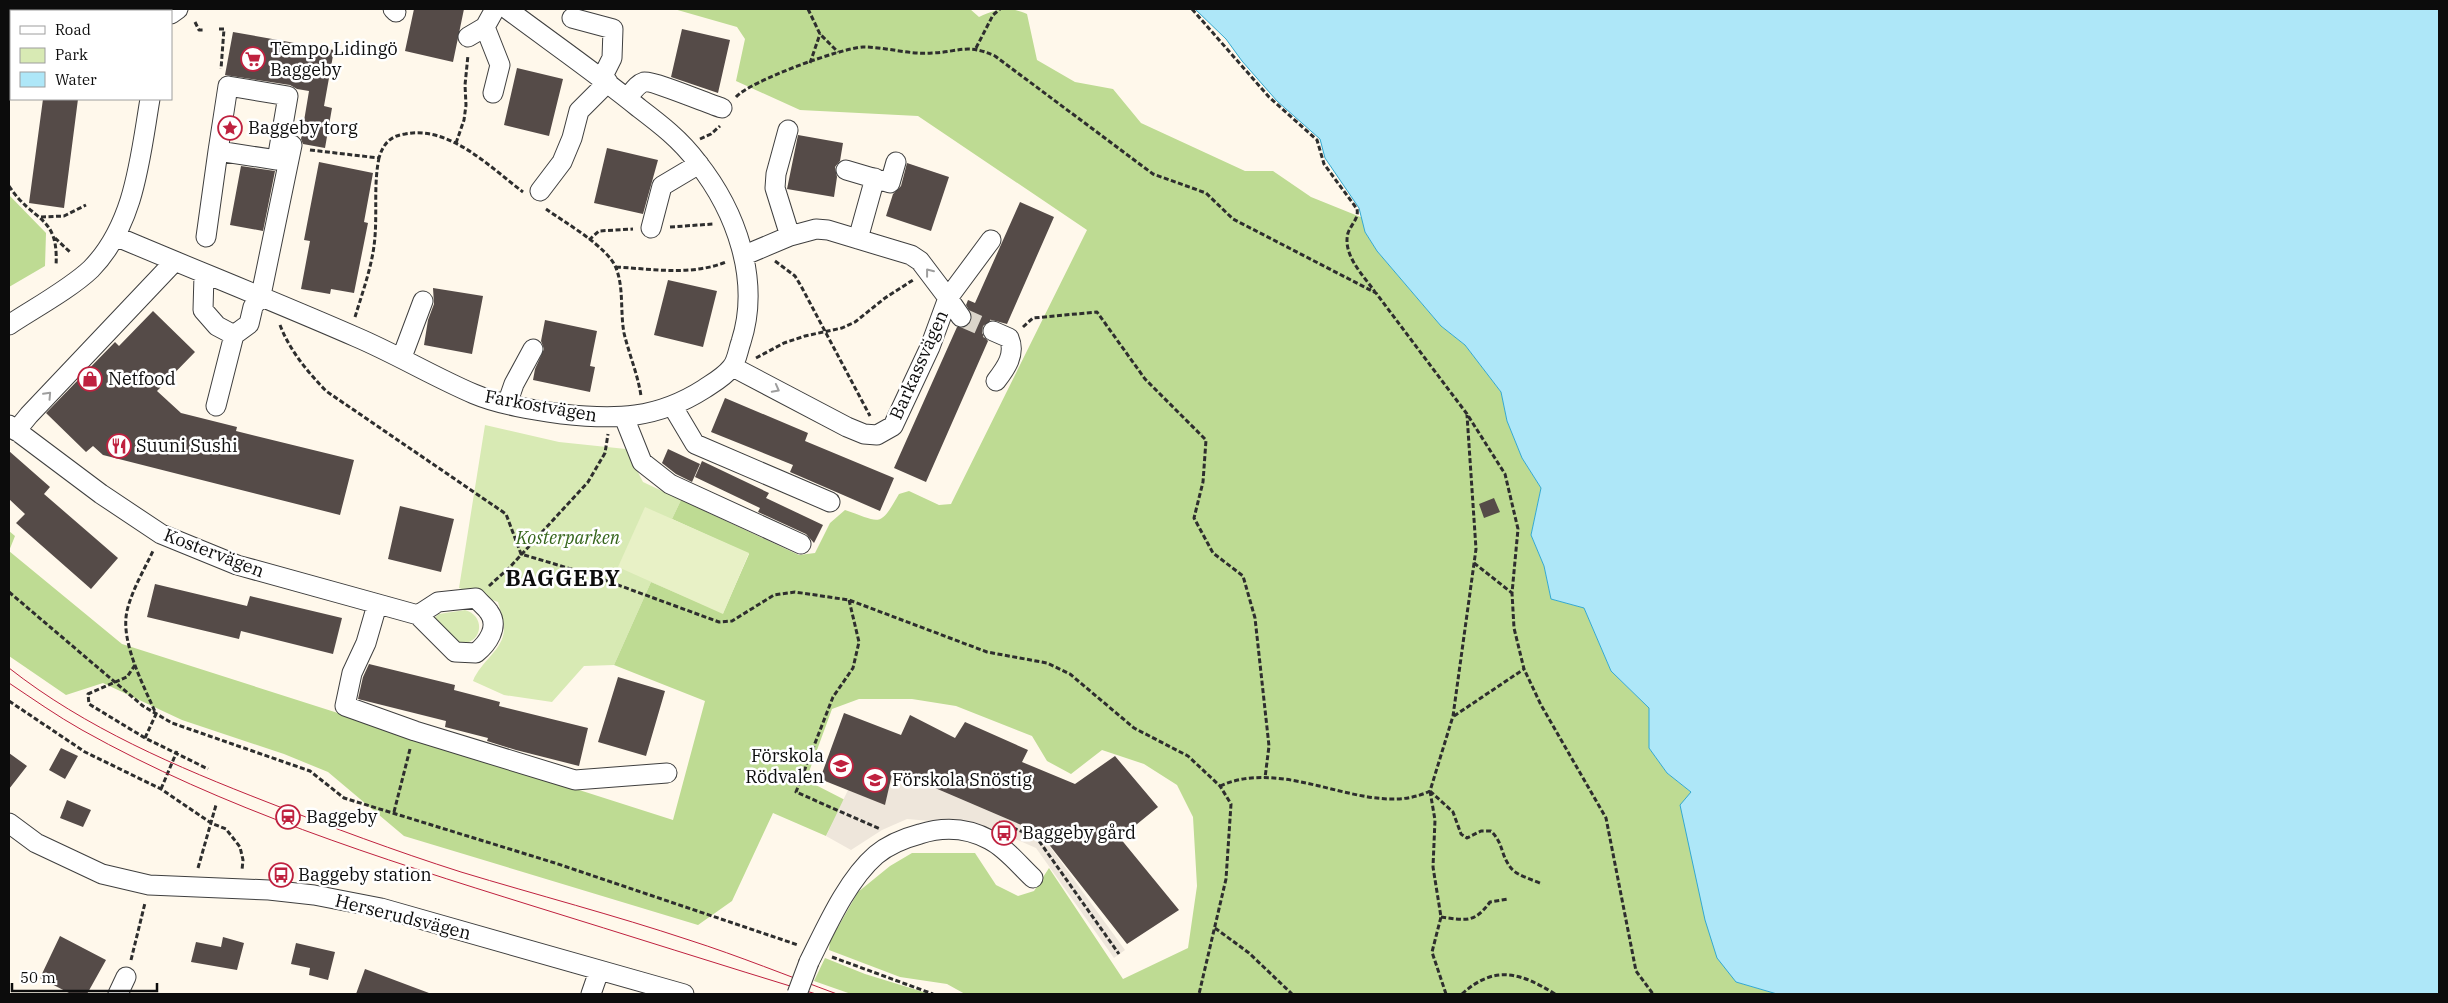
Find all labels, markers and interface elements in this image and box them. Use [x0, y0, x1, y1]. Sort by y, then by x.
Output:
legend [10, 10, 172, 100]
text: Road [55, 20, 91, 39]
place label: Tempo Lidingö Baggeby [270, 37, 398, 81]
text: Park [55, 45, 88, 64]
supermarket icon: Tempo Lidingö Baggeby [240, 46, 266, 72]
text: Water [55, 70, 97, 89]
place icon: Baggeby torg [217, 115, 243, 141]
place label: Baggeby torg [248, 116, 358, 139]
one-way arrow [926, 269, 934, 278]
street label: Barkassvägen [884, 306, 953, 423]
shop icon: Netfood [77, 366, 103, 392]
place label: Netfood [108, 367, 176, 390]
one-way arrow [771, 383, 780, 393]
street label: Farkostvägen [483, 384, 599, 427]
one-way arrow [42, 391, 51, 400]
restaurant icon: Suuni Sushi [106, 433, 132, 459]
place label: Suuni Sushi [136, 434, 238, 457]
street label: Kostervägen [161, 523, 268, 582]
park label: Kosterparken [515, 526, 621, 549]
district label: BAGGEBY [505, 563, 621, 592]
place label: Förskola Rödvalen [745, 744, 824, 788]
school or university icon: Förskola Rödvalen [828, 753, 854, 779]
school or university icon: Förskola Snöstig [862, 767, 888, 793]
place label: Förskola Snöstig [892, 768, 1032, 791]
station icon: Baggeby [275, 804, 301, 830]
place label: Baggeby [306, 805, 378, 828]
bus stop icon: Baggeby gård [991, 820, 1017, 846]
place label: Baggeby gård [1022, 821, 1136, 844]
bus stop icon: Baggeby station [268, 862, 294, 888]
place label: Baggeby station [298, 863, 432, 886]
street label: Herserudsvägen [333, 889, 473, 945]
scale bar [12, 960, 158, 992]
text: 50 m [20, 968, 56, 987]

